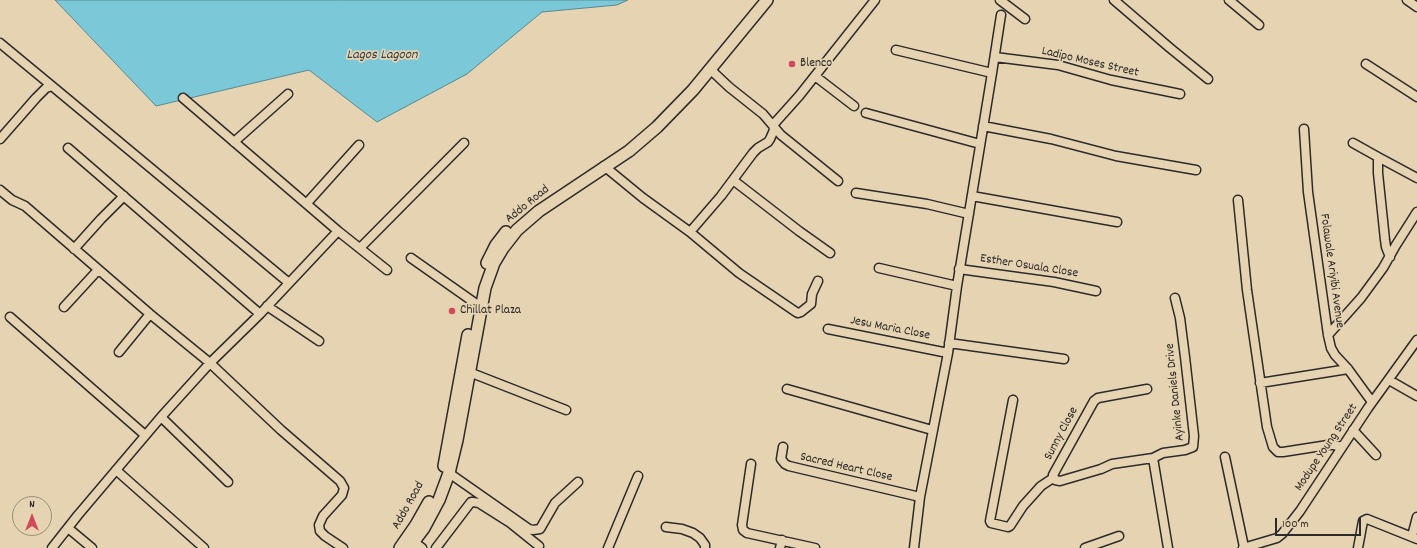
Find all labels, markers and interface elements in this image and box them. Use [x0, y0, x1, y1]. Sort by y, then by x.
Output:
street label: Ladipo Moses Street [1040, 44, 1140, 82]
water label: Lagos Lagoon [346, 48, 418, 64]
place label: Blenco [800, 56, 832, 72]
marker: Blenco [787, 59, 797, 69]
street label: Addo Road [503, 182, 553, 228]
street label: Folawale Ariyibi Avenue [1315, 213, 1347, 329]
street label: Esther Osuala Close [979, 252, 1079, 282]
place label: Chillat Plaza [460, 303, 521, 319]
marker: Chillat Plaza [447, 306, 457, 316]
street label: Jesu Maria Close [849, 314, 931, 344]
street label: Ayinke Daniels Drive [1163, 342, 1189, 442]
street label: Modupe Young Street [1292, 401, 1362, 495]
street label: Sunny Close [1041, 405, 1083, 463]
street label: Sacred Heart Close [798, 450, 894, 486]
street label: Addo Road [389, 479, 429, 533]
north arrow [12, 496, 52, 536]
text: N [29, 497, 35, 513]
scale bar [1277, 510, 1363, 536]
text: 100 m [1282, 516, 1309, 533]

